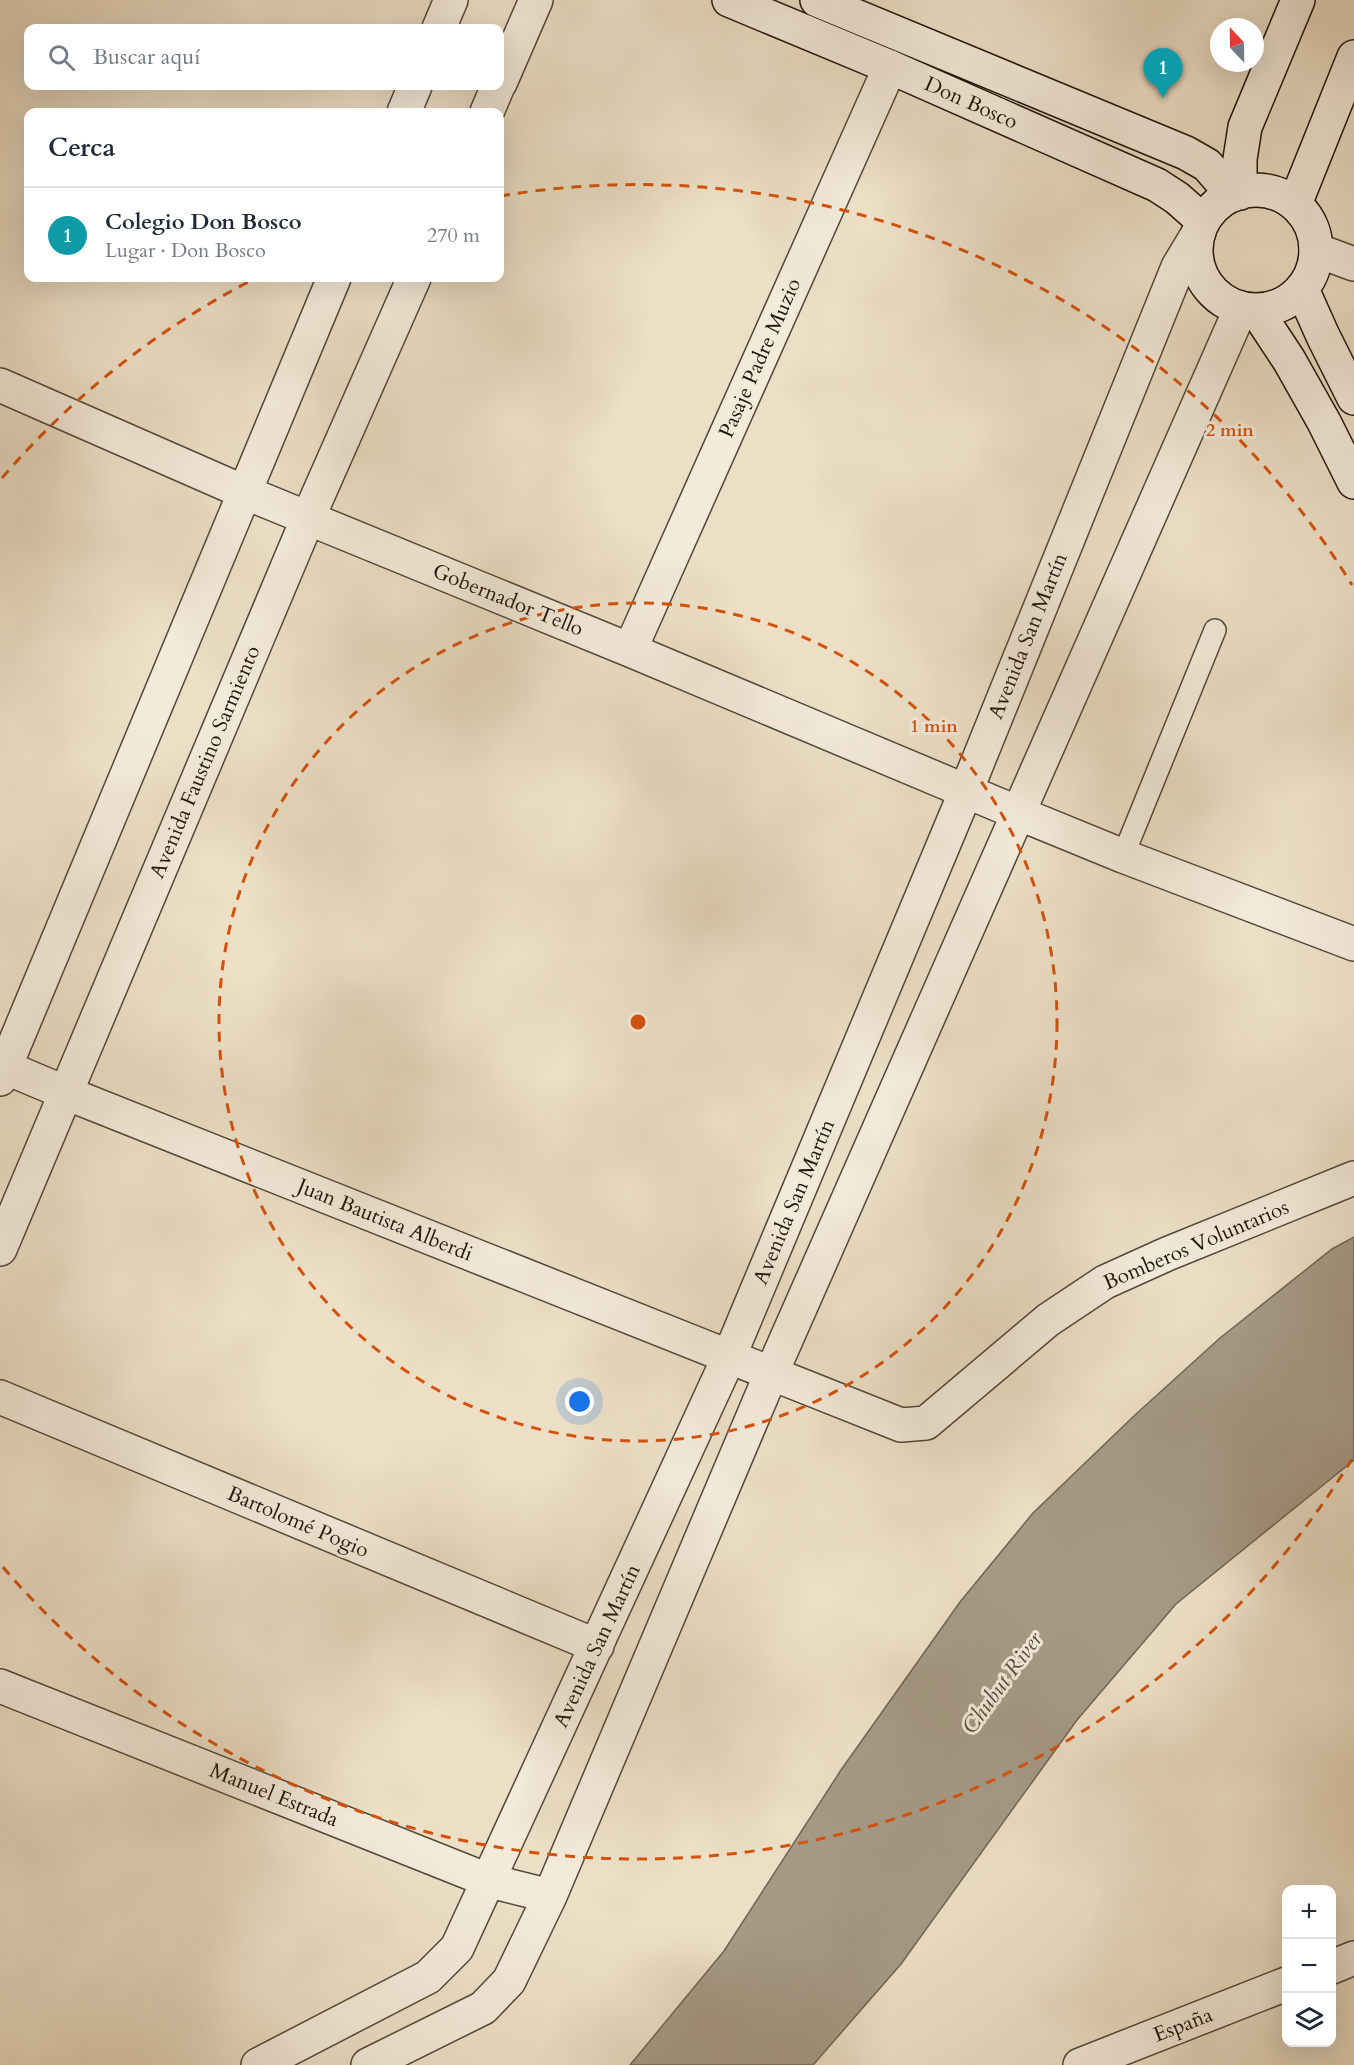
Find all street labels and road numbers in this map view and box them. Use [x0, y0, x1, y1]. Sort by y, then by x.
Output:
street label: Don Bosco [920, 70, 1022, 136]
street label: Pasaje Padre Muzio [712, 273, 808, 443]
street label: Avenida San Martín [981, 548, 1075, 723]
street label: Gobernador Tello [428, 557, 588, 643]
street label: Avenida Faustino Sarmiento [143, 641, 267, 883]
street label: Avenida San Martín [746, 1115, 842, 1289]
street label: Juan Bautista Alberdi [290, 1170, 477, 1268]
street label: Bomberos Voluntarios [1099, 1193, 1293, 1297]
street label: Bartolomé Pogio [223, 1479, 373, 1565]
street label: Avenida San Martín [546, 1560, 648, 1732]
street label: Manuel Estrada [205, 1756, 343, 1834]
street label: España [1149, 2000, 1217, 2050]

